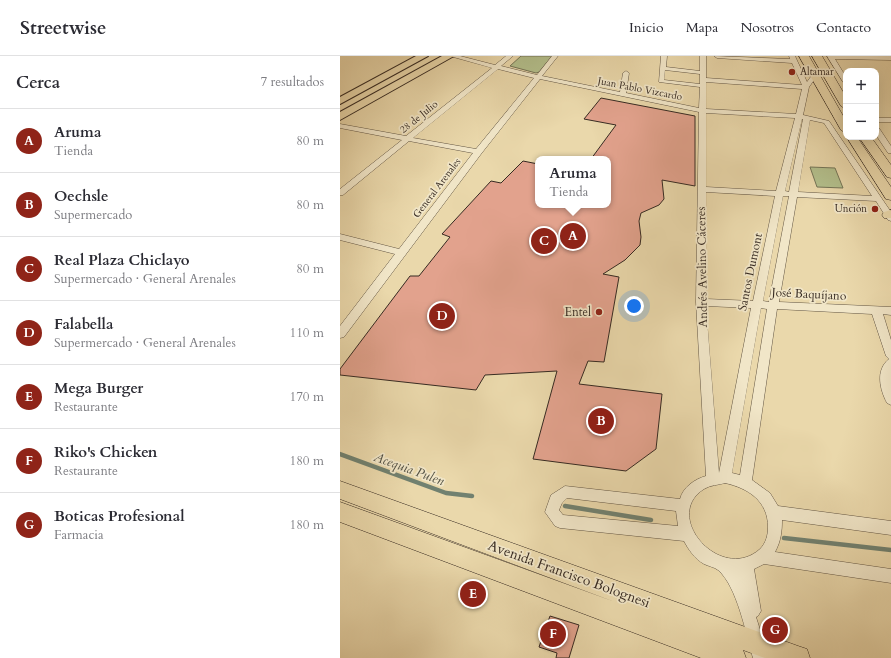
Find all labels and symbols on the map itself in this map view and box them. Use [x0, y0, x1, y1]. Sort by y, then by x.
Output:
place label: Altamar [800, 65, 834, 79]
marker: Altamar [787, 67, 797, 77]
street label: Juan Pablo Vizcardo [595, 74, 684, 104]
street label: 28 de Julio [397, 97, 441, 137]
street label: General Arenales [410, 155, 464, 221]
place label: Unción [835, 202, 867, 216]
marker: Unción [870, 204, 880, 214]
street label: Andrés Avelino Cáceres [693, 206, 711, 328]
pin: A [560, 221, 586, 251]
pin: C [531, 226, 557, 256]
street label: Santos Dumont [734, 231, 766, 312]
street label: José Baquíjano [769, 284, 847, 304]
your location [624, 296, 644, 316]
pin: D [429, 301, 455, 331]
place label: Entel [564, 304, 591, 320]
marker: Entel [594, 307, 604, 317]
pin: B [588, 406, 614, 436]
water label: Acequia Pulen [370, 448, 447, 490]
street label: Avenida Francisco Bolognesi [485, 536, 653, 612]
pin: E [460, 579, 486, 609]
pin: G [762, 615, 788, 645]
pin: F [540, 619, 566, 649]

